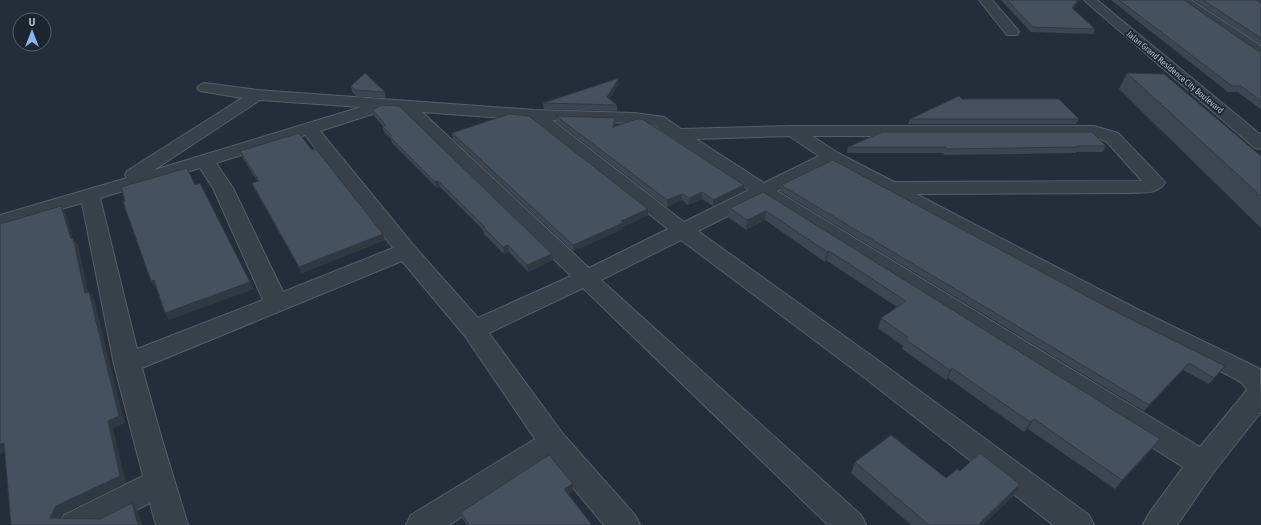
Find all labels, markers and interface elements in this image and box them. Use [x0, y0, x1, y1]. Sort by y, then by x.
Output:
north arrow [12, 12, 52, 52]
text: U [29, 16, 35, 28]
street label: Jalan Grand Residence City Boulevard [1125, 29, 1225, 115]

